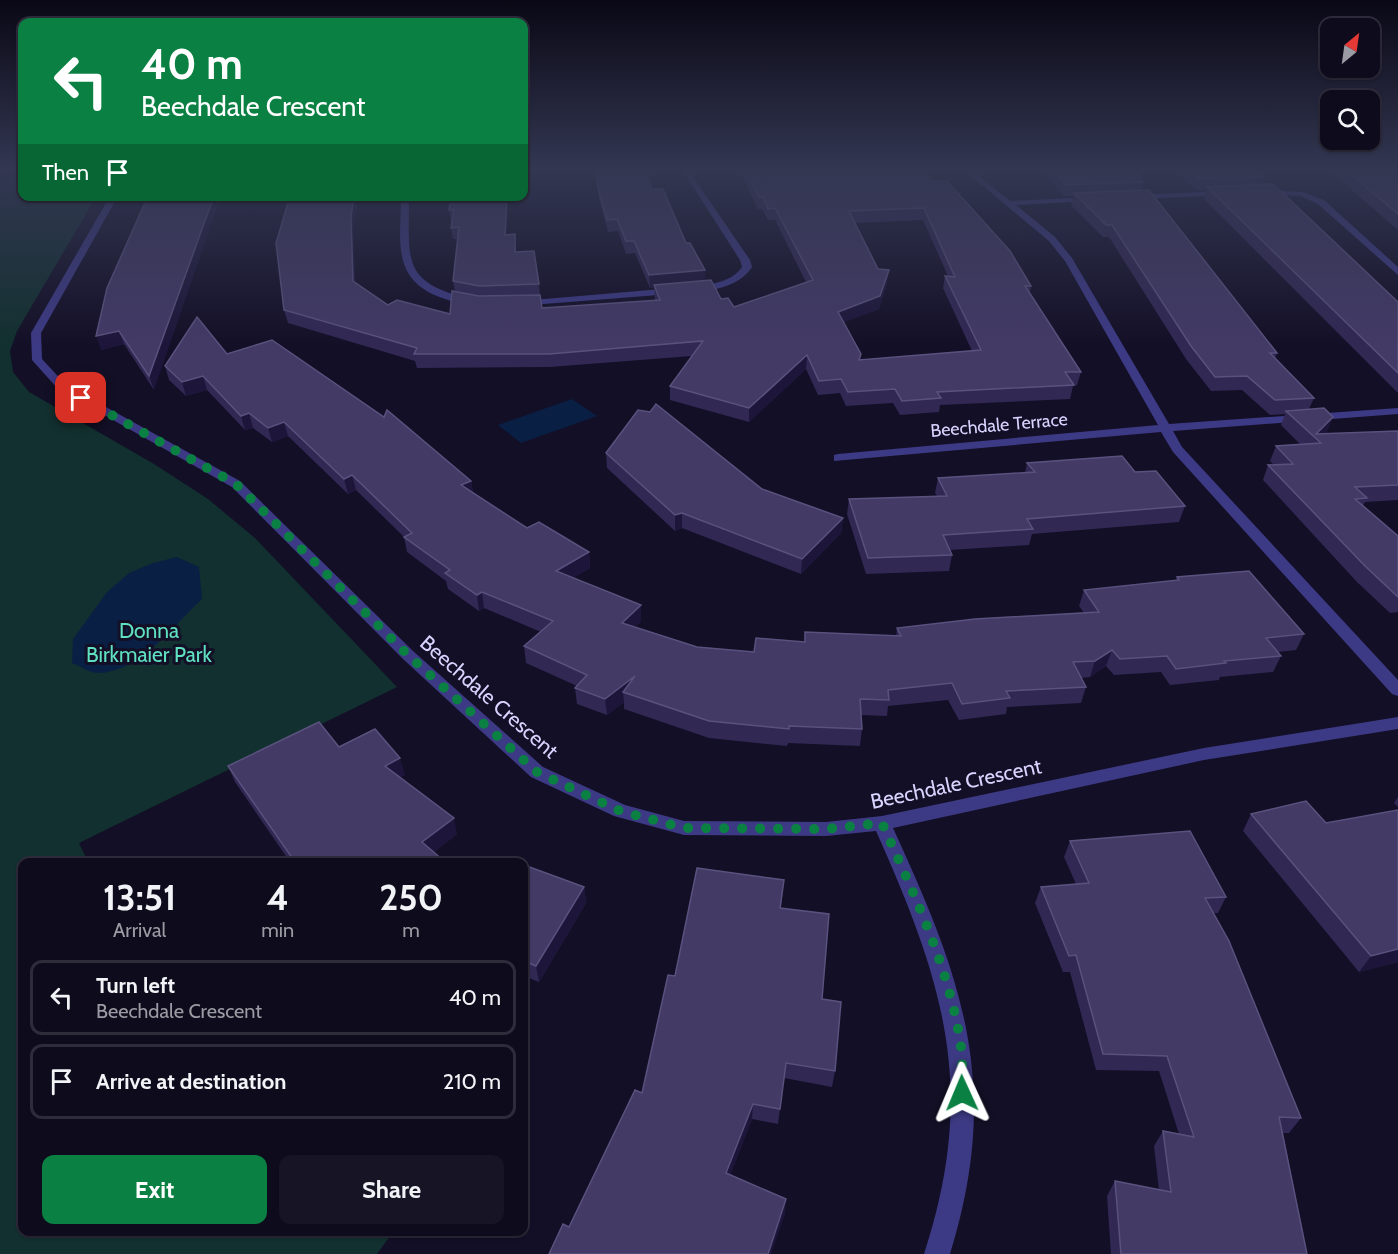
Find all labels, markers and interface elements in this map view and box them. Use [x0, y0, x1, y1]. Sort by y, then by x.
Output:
north arrow [1320, 18, 1380, 78]
map controls [1320, 18, 1380, 150]
text: 40 m [141, 38, 243, 90]
icon: left [42, 42, 120, 120]
text: Beechdale Crescent [141, 90, 365, 123]
button: search [1320, 90, 1380, 150]
icon: arrive [101, 156, 134, 189]
text: Then [42, 159, 89, 186]
pin [55, 372, 106, 423]
icon: arrive [64, 381, 97, 414]
street label: Beechdale Terrace [929, 408, 1069, 442]
park label: Donna Birkmaier Park [86, 618, 212, 667]
street label: Beechdale Crescent [415, 630, 563, 763]
street label: Beechdale Crescent [868, 753, 1044, 814]
text: 13:51 [103, 875, 176, 919]
text: 4 [267, 875, 289, 919]
text: 250 [379, 875, 443, 919]
text: Arrival [113, 918, 166, 942]
text: min [261, 918, 294, 942]
text: m [402, 918, 420, 942]
text: Turn left [96, 972, 175, 999]
icon: left [45, 981, 78, 1014]
text: 40 m [449, 984, 501, 1011]
text: Beechdale Crescent [96, 999, 262, 1023]
position arrow [930, 1061, 994, 1125]
icon: arrive [45, 1065, 78, 1098]
text: Arrive at destination [96, 1068, 286, 1095]
text: 210 m [443, 1068, 501, 1095]
button: Exit [42, 1155, 267, 1224]
button: Share [279, 1155, 504, 1224]

